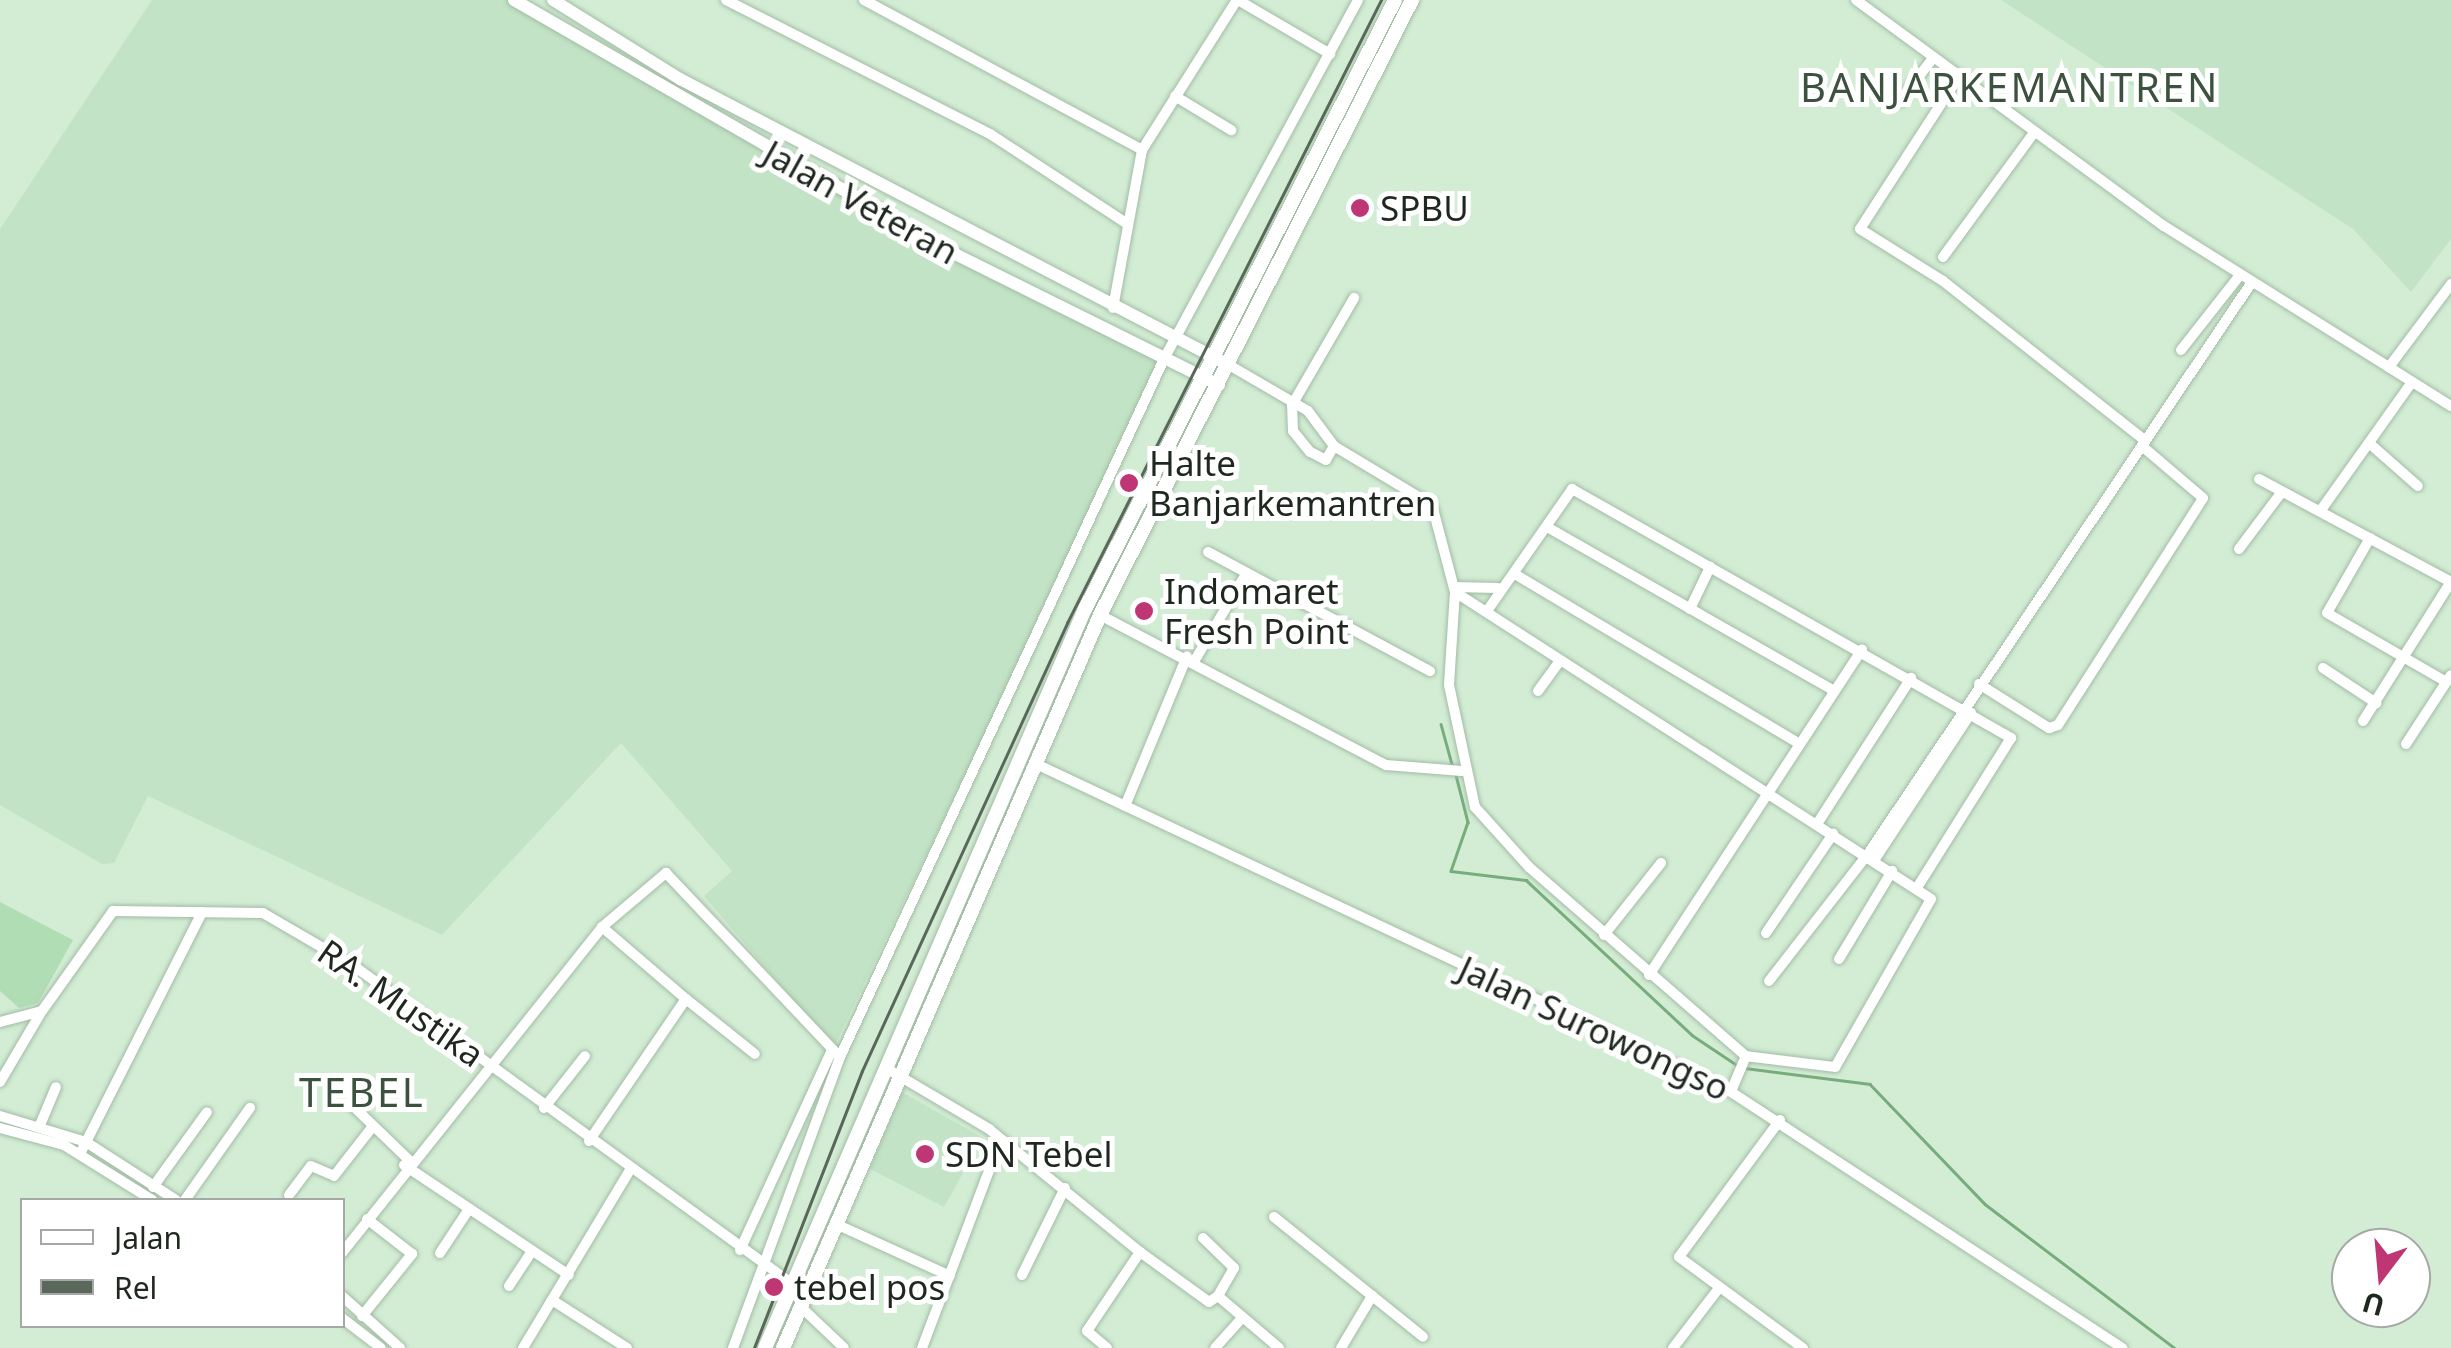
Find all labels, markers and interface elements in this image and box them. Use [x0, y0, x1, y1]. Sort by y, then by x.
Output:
district label: BANJARKEMANTREN [1800, 63, 2220, 111]
street label: Jalan Veteran [756, 131, 966, 273]
place label: SPBU [1380, 187, 1469, 229]
marker: SPBU [1349, 197, 1371, 219]
place label: Halte Banjarkemantren [1149, 442, 1436, 524]
marker: Halte Banjarkemantren [1118, 472, 1140, 494]
place label: Indomaret Fresh Point [1164, 570, 1349, 652]
marker: Indomaret Fresh Point [1133, 600, 1155, 622]
street label: RA. Mustika [310, 931, 492, 1075]
street label: Jalan Surowongso [1452, 947, 1736, 1109]
district label: TEBEL [299, 1068, 425, 1116]
place label: SDN Tebel [945, 1133, 1113, 1175]
marker: SDN Tebel [914, 1143, 936, 1165]
legend [20, 1198, 345, 1328]
text: Jalan [114, 1217, 182, 1258]
north arrow [2331, 1228, 2431, 1328]
place label: tebel pos [794, 1266, 945, 1308]
text: Rel [114, 1267, 157, 1308]
marker: tebel pos [763, 1276, 785, 1298]
text: U [2358, 1284, 2389, 1326]

